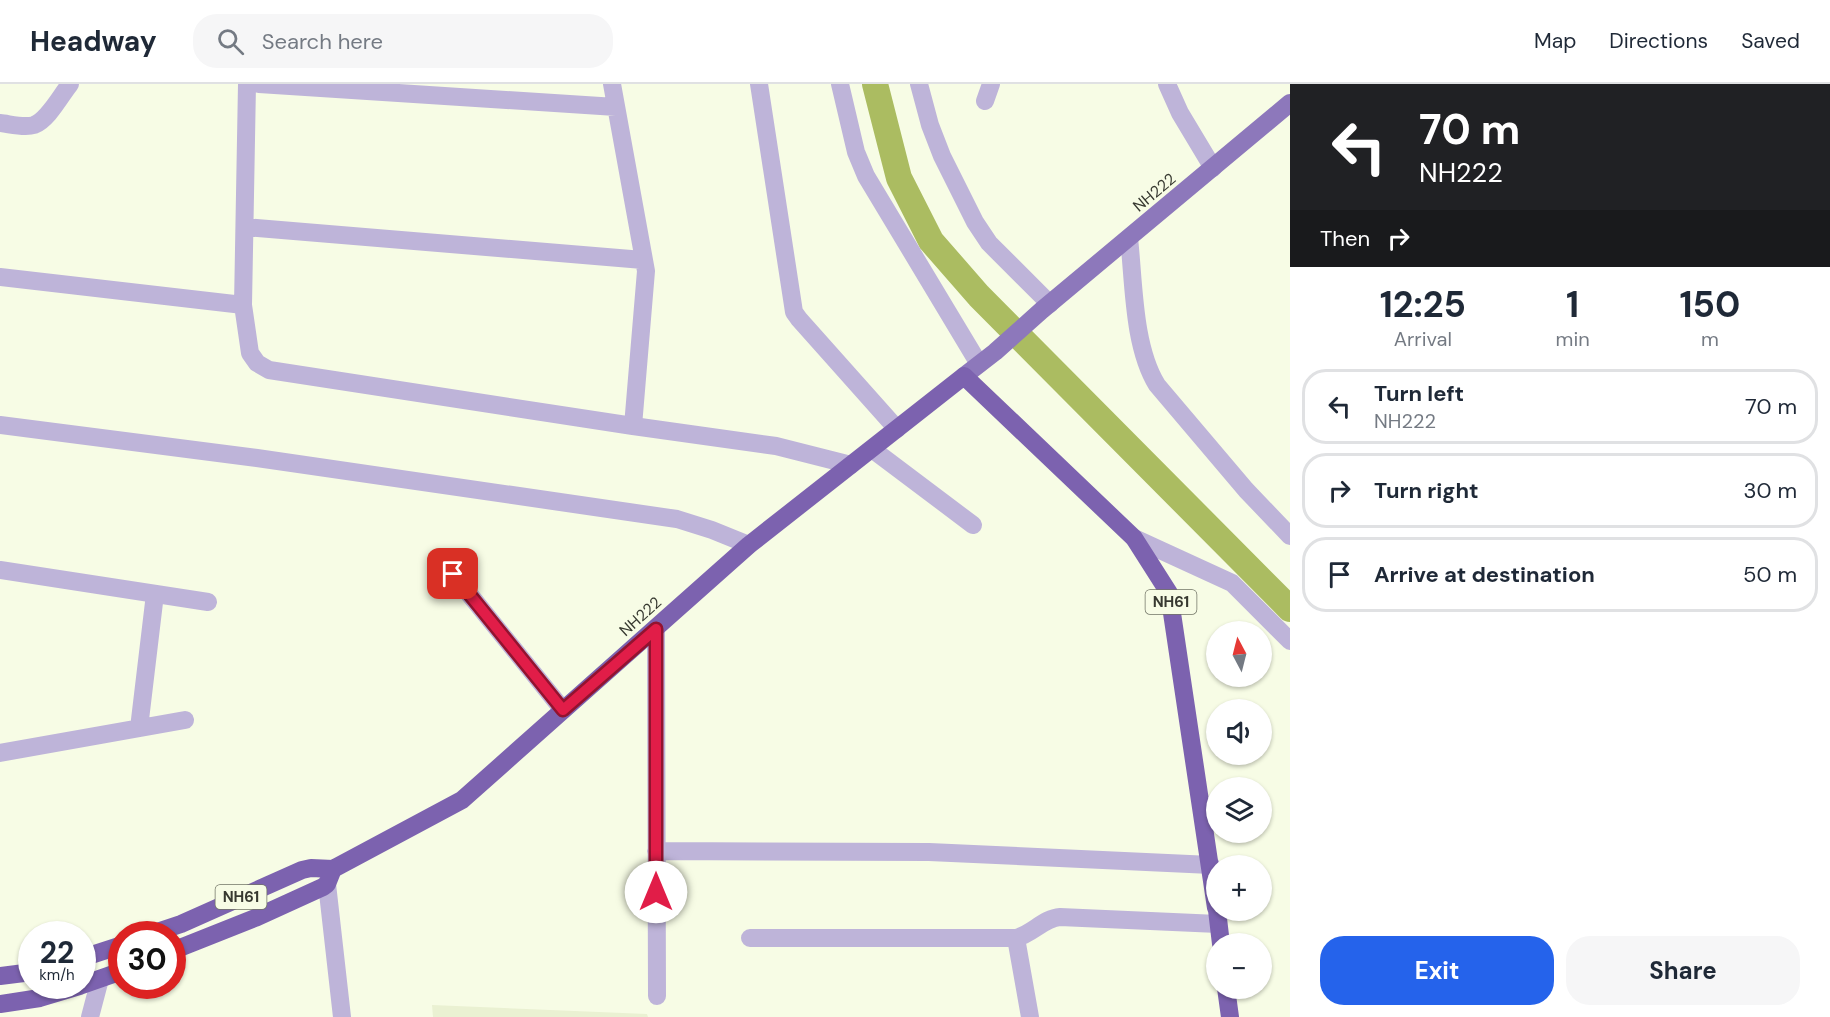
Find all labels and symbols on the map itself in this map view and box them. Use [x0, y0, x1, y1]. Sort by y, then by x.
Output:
street label: NH222 [1129, 168, 1180, 216]
pin [427, 548, 478, 599]
road number: NH61 [1146, 590, 1196, 614]
street label: NH222 [615, 592, 666, 641]
north arrow [1206, 621, 1272, 687]
position arrow [624, 860, 688, 924]
road number: NH61 [216, 885, 266, 909]
speed limit sign: 30 [108, 921, 186, 999]

